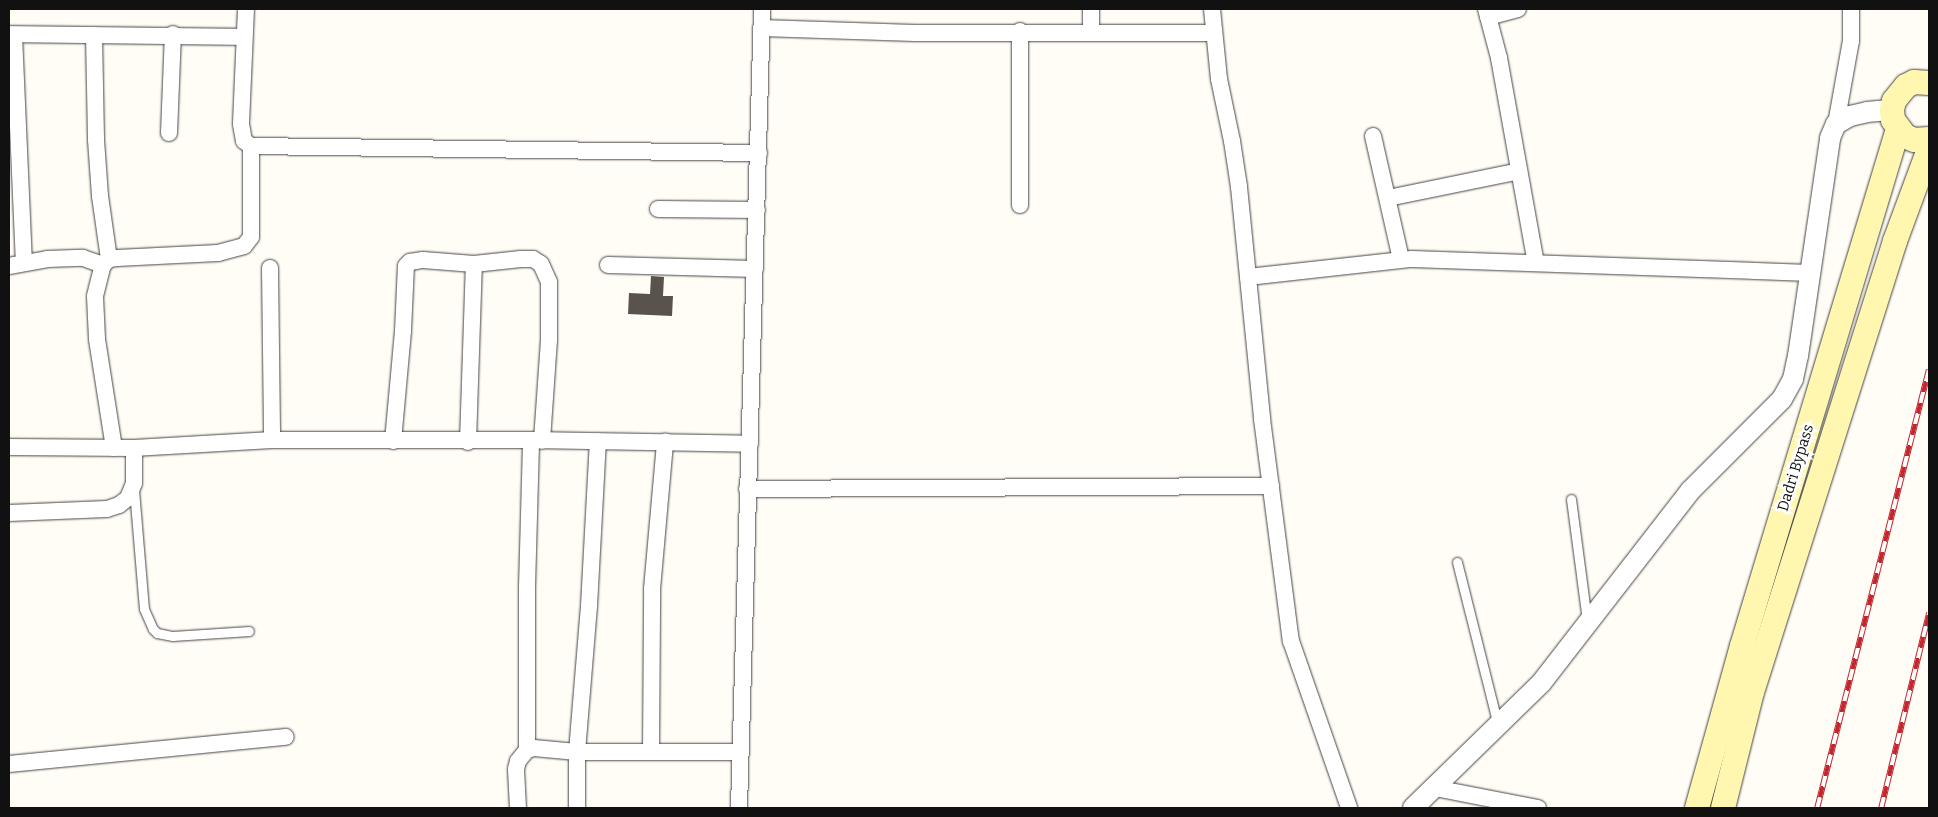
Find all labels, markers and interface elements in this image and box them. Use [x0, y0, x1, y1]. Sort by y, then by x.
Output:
street label: Dadri Bypass [1774, 422, 1818, 514]

